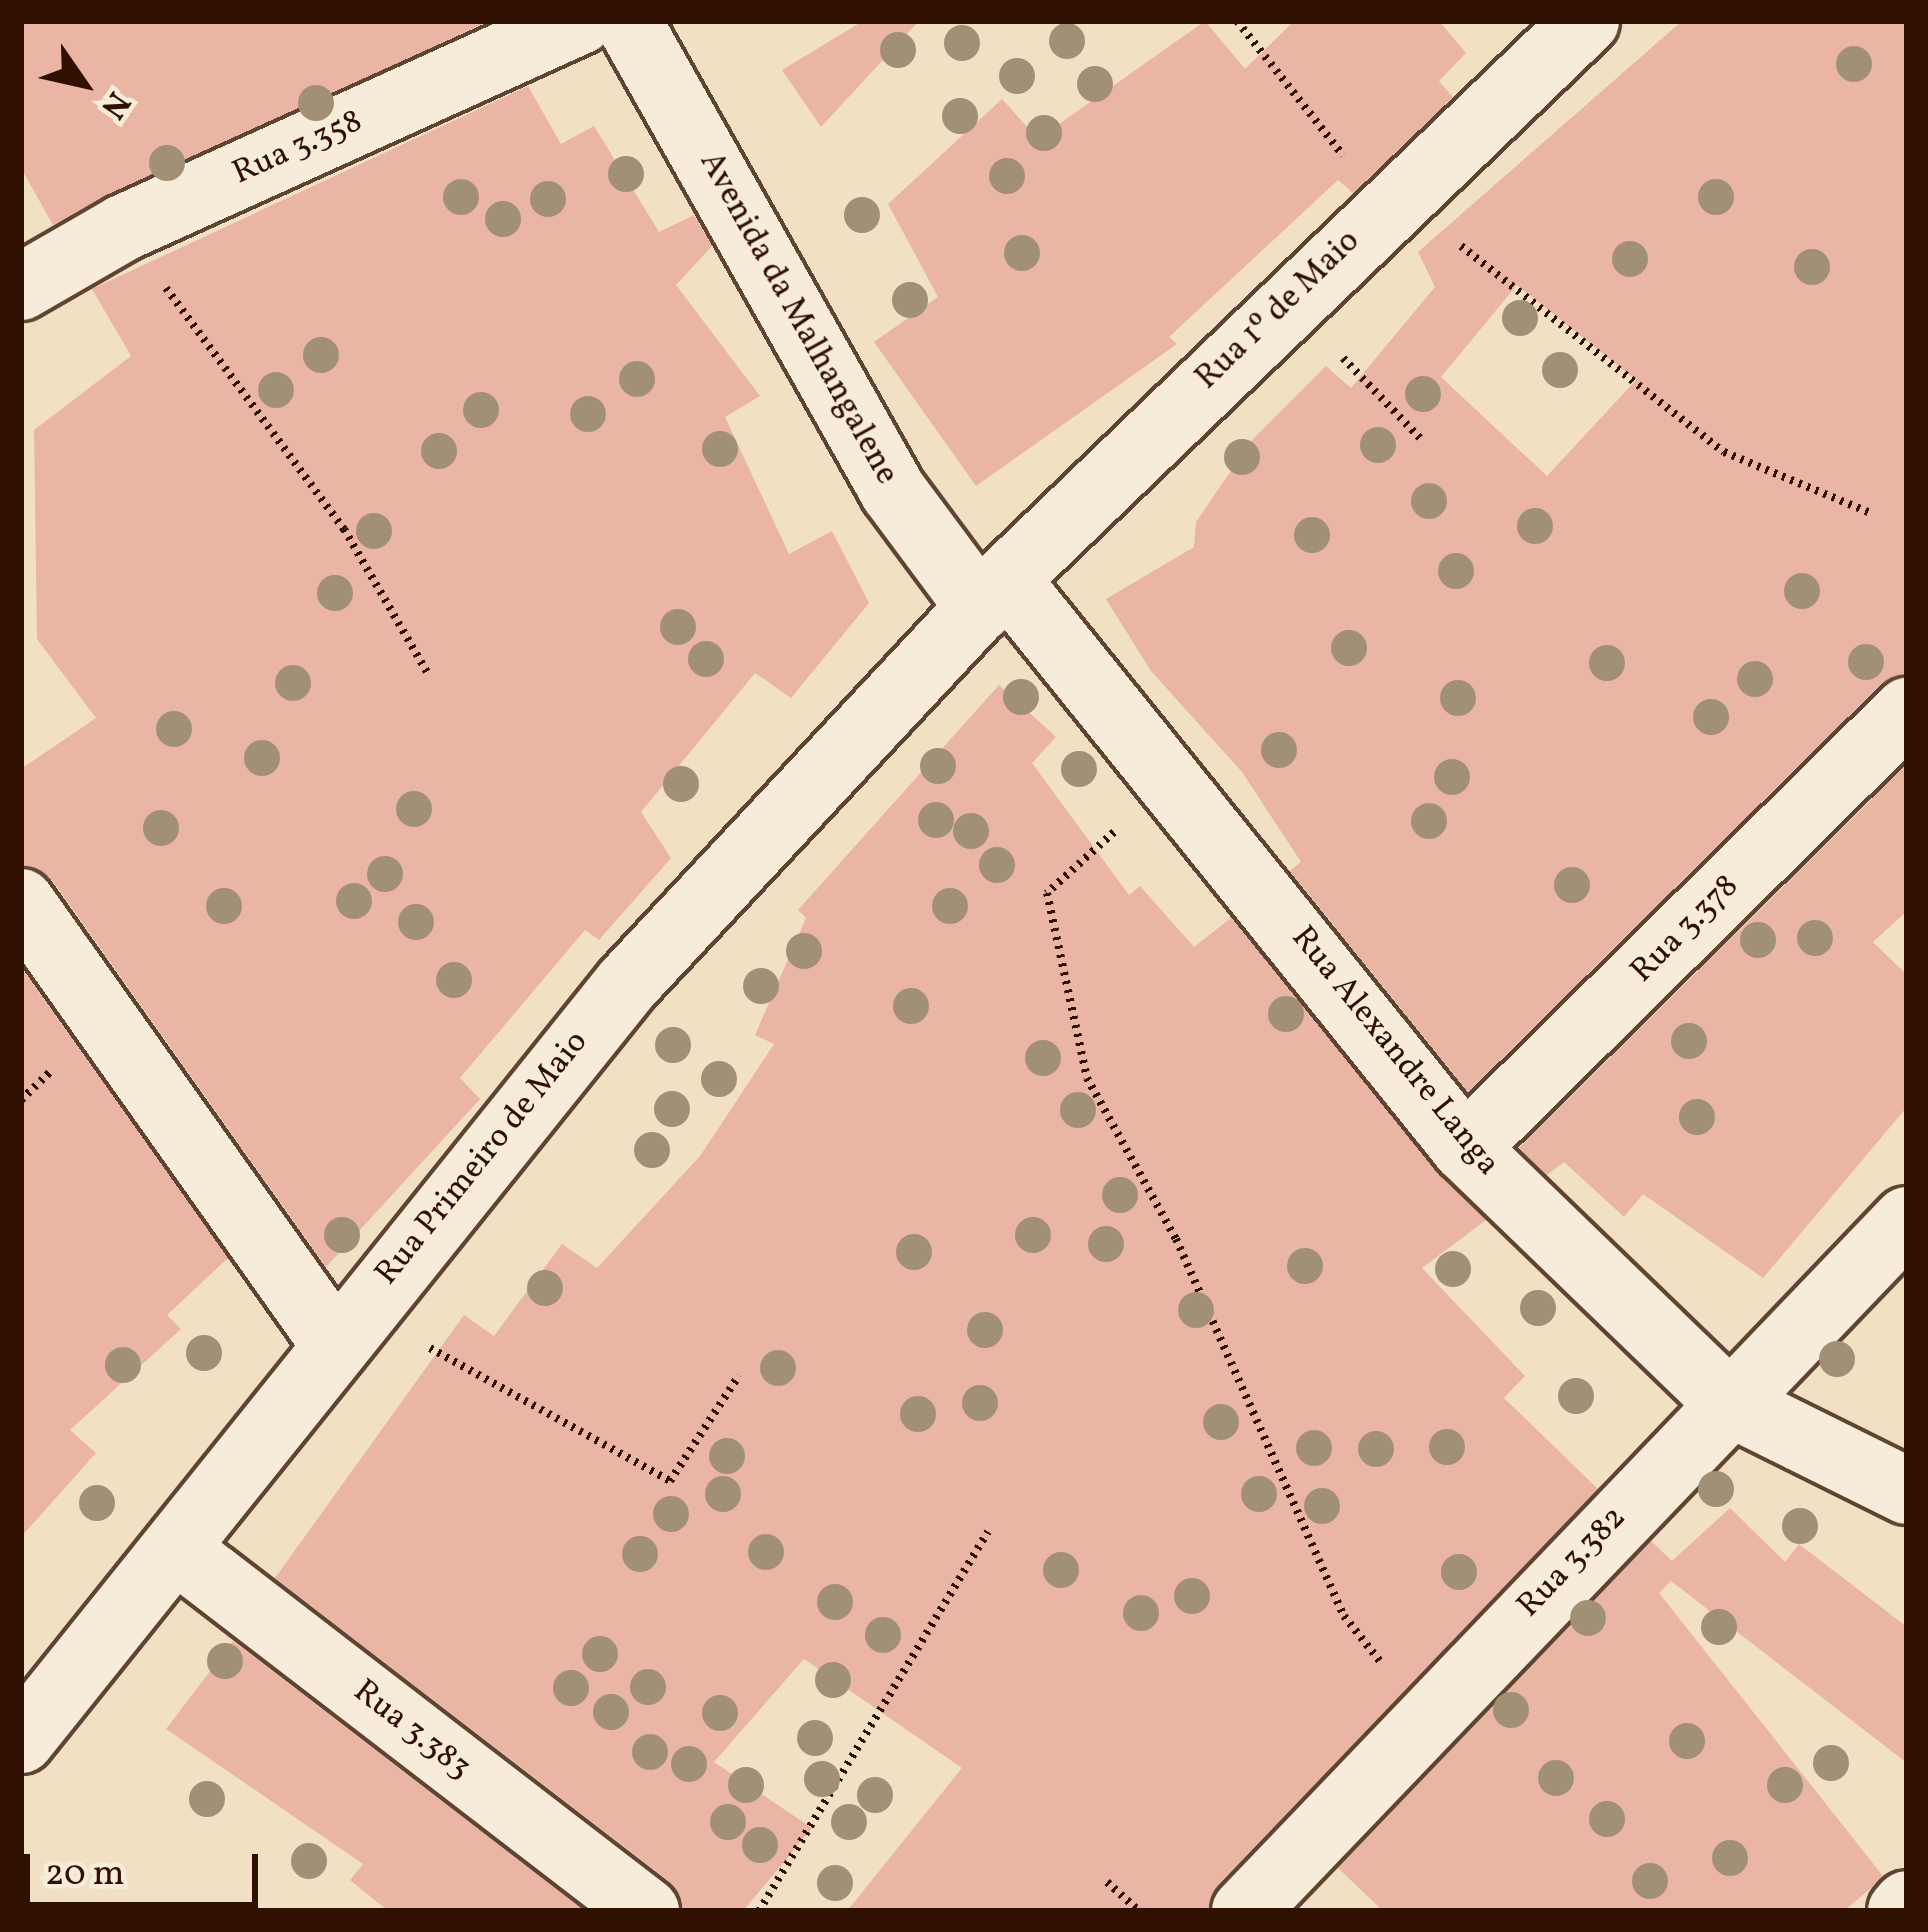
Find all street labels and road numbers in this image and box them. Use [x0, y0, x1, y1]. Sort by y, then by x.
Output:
street label: Rua 3.358 [227, 103, 369, 195]
street label: Avenida da Malhangalene [689, 146, 905, 492]
street label: Rua 1º de Maio [1189, 223, 1369, 399]
street label: Rua 3.378 [1624, 868, 1748, 992]
street label: Rua Alexandre Langa [1281, 920, 1507, 1184]
street label: Rua Primeiro de Maio [368, 1024, 598, 1294]
street label: Rua 3.382 [1510, 1499, 1636, 1627]
street label: Rua 3.383 [344, 1673, 478, 1789]

